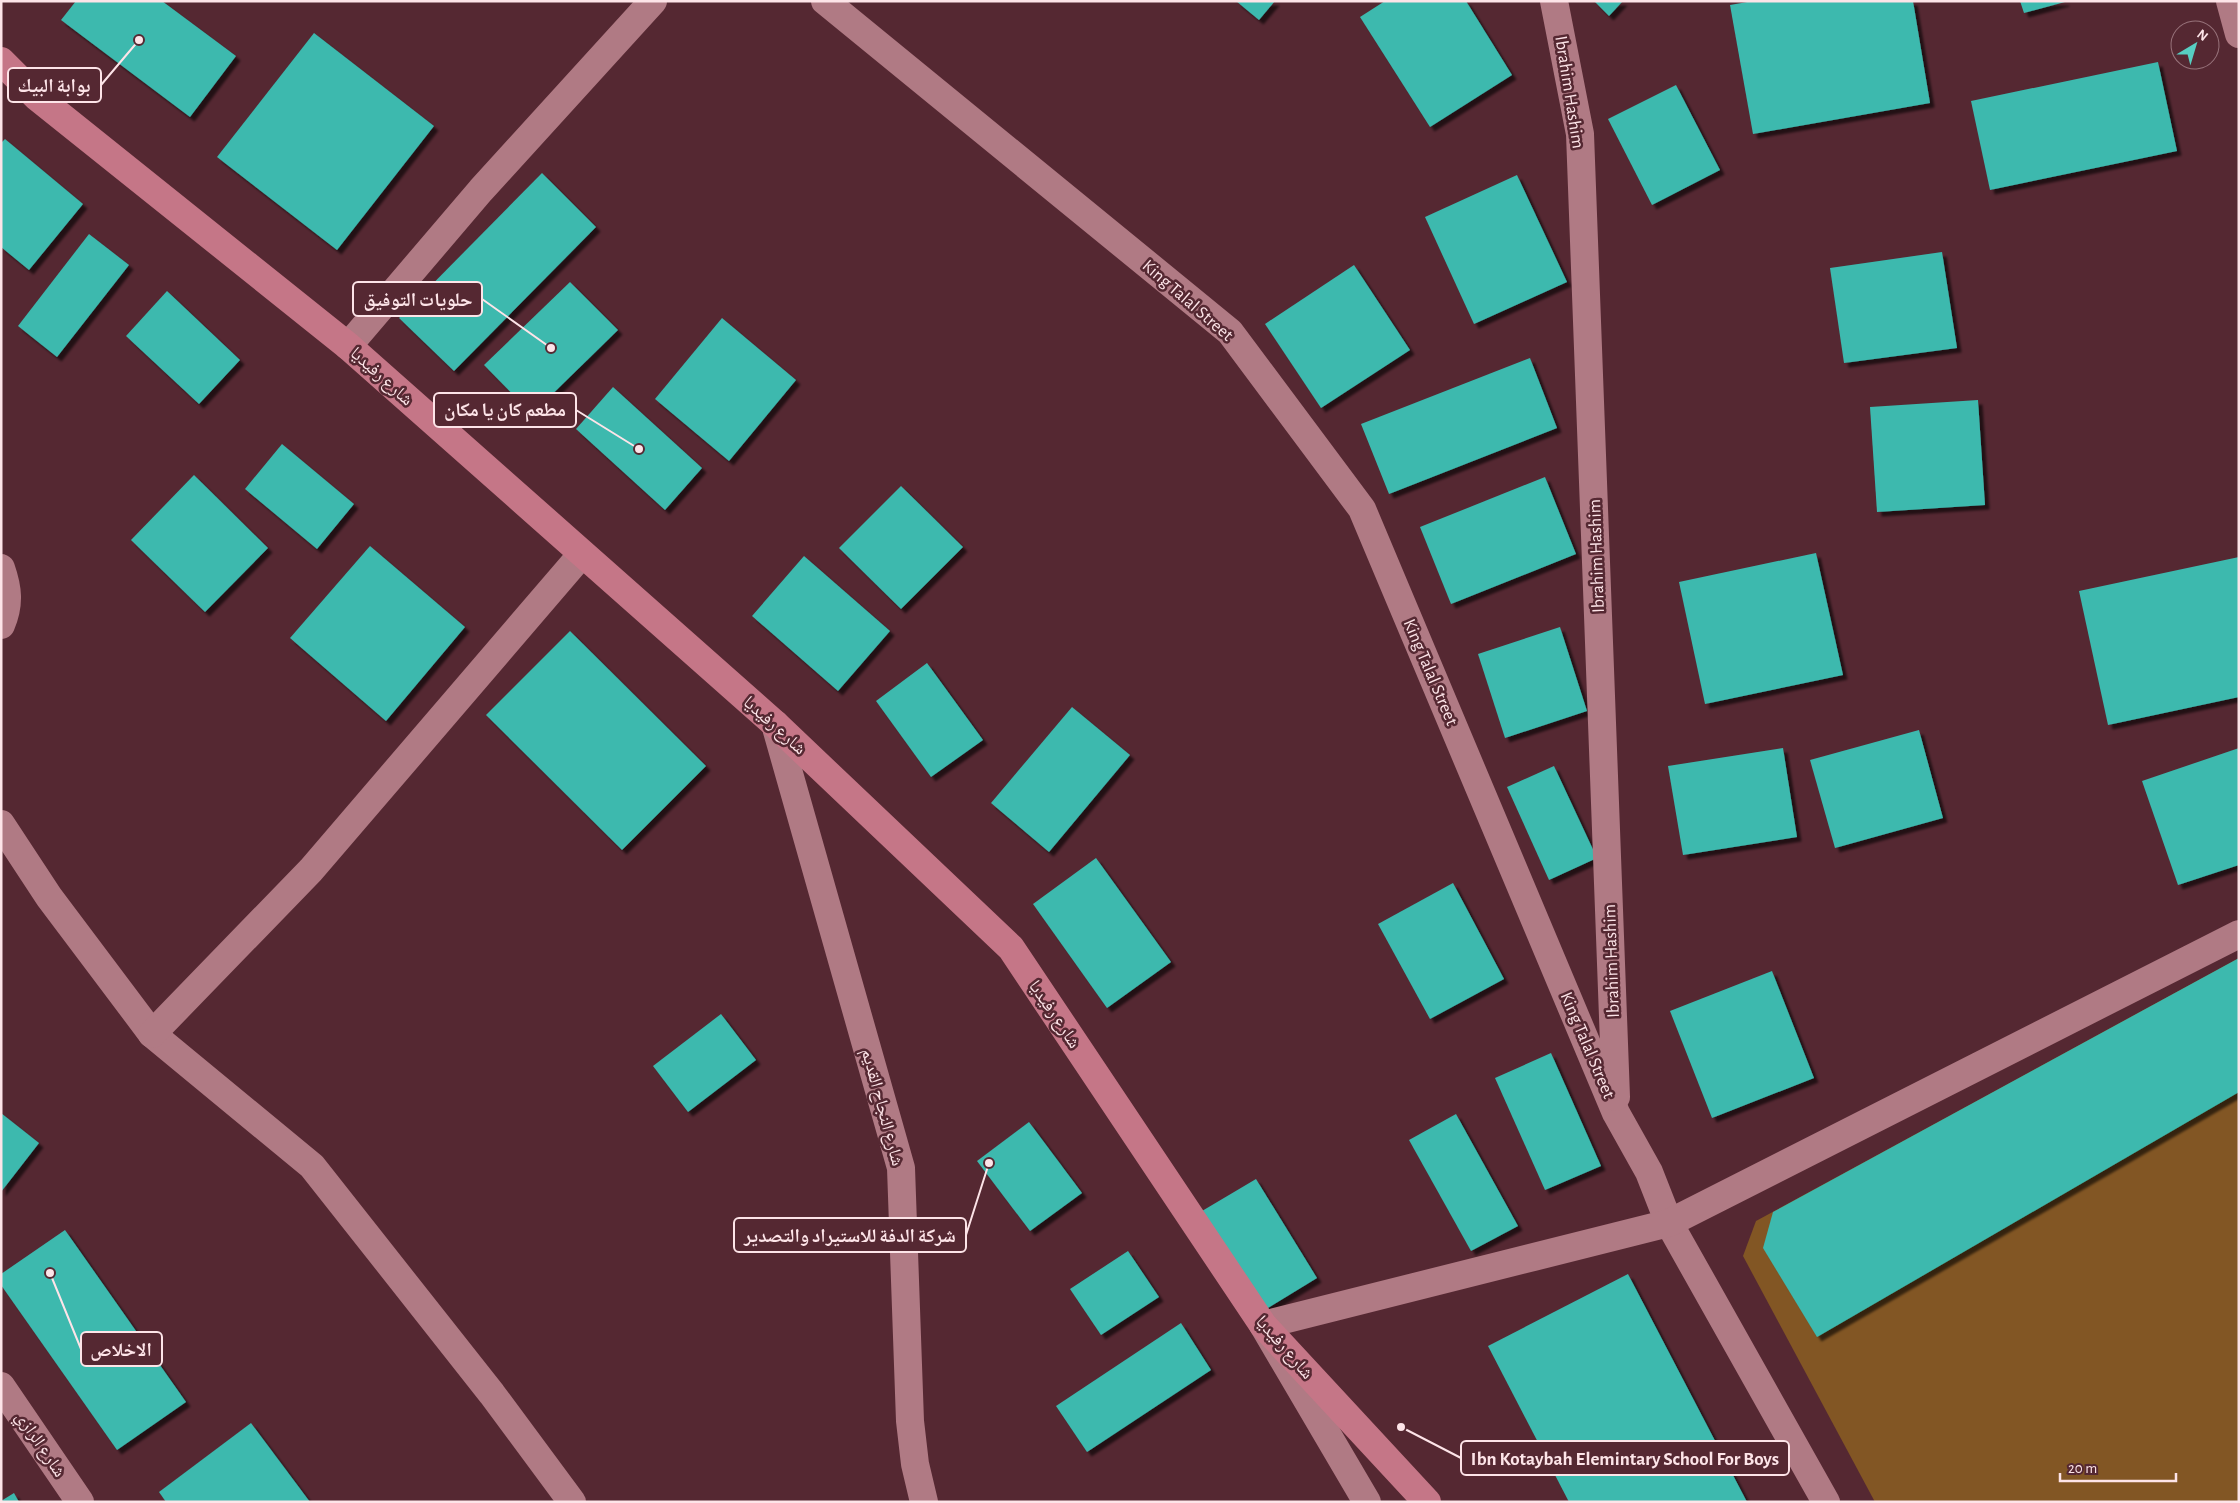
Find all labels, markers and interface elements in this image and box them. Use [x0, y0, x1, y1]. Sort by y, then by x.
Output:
north arrow [2170, 20, 2220, 70]
text: N [2194, 27, 2211, 44]
street label: Ibrahim Hashim [1551, 34, 1587, 150]
callout: بوابة البيك [8, 68, 101, 102]
text: بوابة البيك [18, 77, 90, 97]
street label: King Talal Street [1139, 257, 1236, 345]
callout: حلويات التوفيق [353, 282, 482, 316]
text: حلويات التوفيق [363, 291, 473, 311]
street label: شارع رفيديا [346, 344, 416, 410]
callout: مطعم كان يا مكان [434, 393, 576, 427]
text: مطعم كان يا مكان [444, 401, 566, 422]
street label: Ibrahim Hashim [1586, 499, 1608, 613]
street label: King Talal Street [1400, 617, 1461, 728]
street label: شارع رفيديا [739, 693, 809, 759]
street label: Ibrahim Hashim [1601, 904, 1623, 1018]
street label: شارع رفيديا [1024, 977, 1083, 1052]
street label: King Talal Street [1557, 990, 1618, 1101]
street label: شارع النجاح القديم [856, 1047, 906, 1168]
callout: شركة الدفة للاستيراد والتصدير [734, 1218, 966, 1252]
text: شركة الدفة للاستيراد والتصدير [743, 1227, 956, 1247]
street label: شارع رفيديا [1251, 1313, 1316, 1383]
callout: الاخلاص [81, 1332, 162, 1366]
text: الاخلاص [90, 1341, 152, 1361]
street label: شارع الرازي [8, 1408, 69, 1483]
callout: Ibn Kotaybah Elemintary School For Boys [1461, 1441, 1789, 1475]
text: Ibn Kotaybah Elemintary School For Boys [1471, 1450, 1779, 1469]
scale bar [2060, 1450, 2176, 1482]
text: 20 m [2068, 1461, 2097, 1476]

